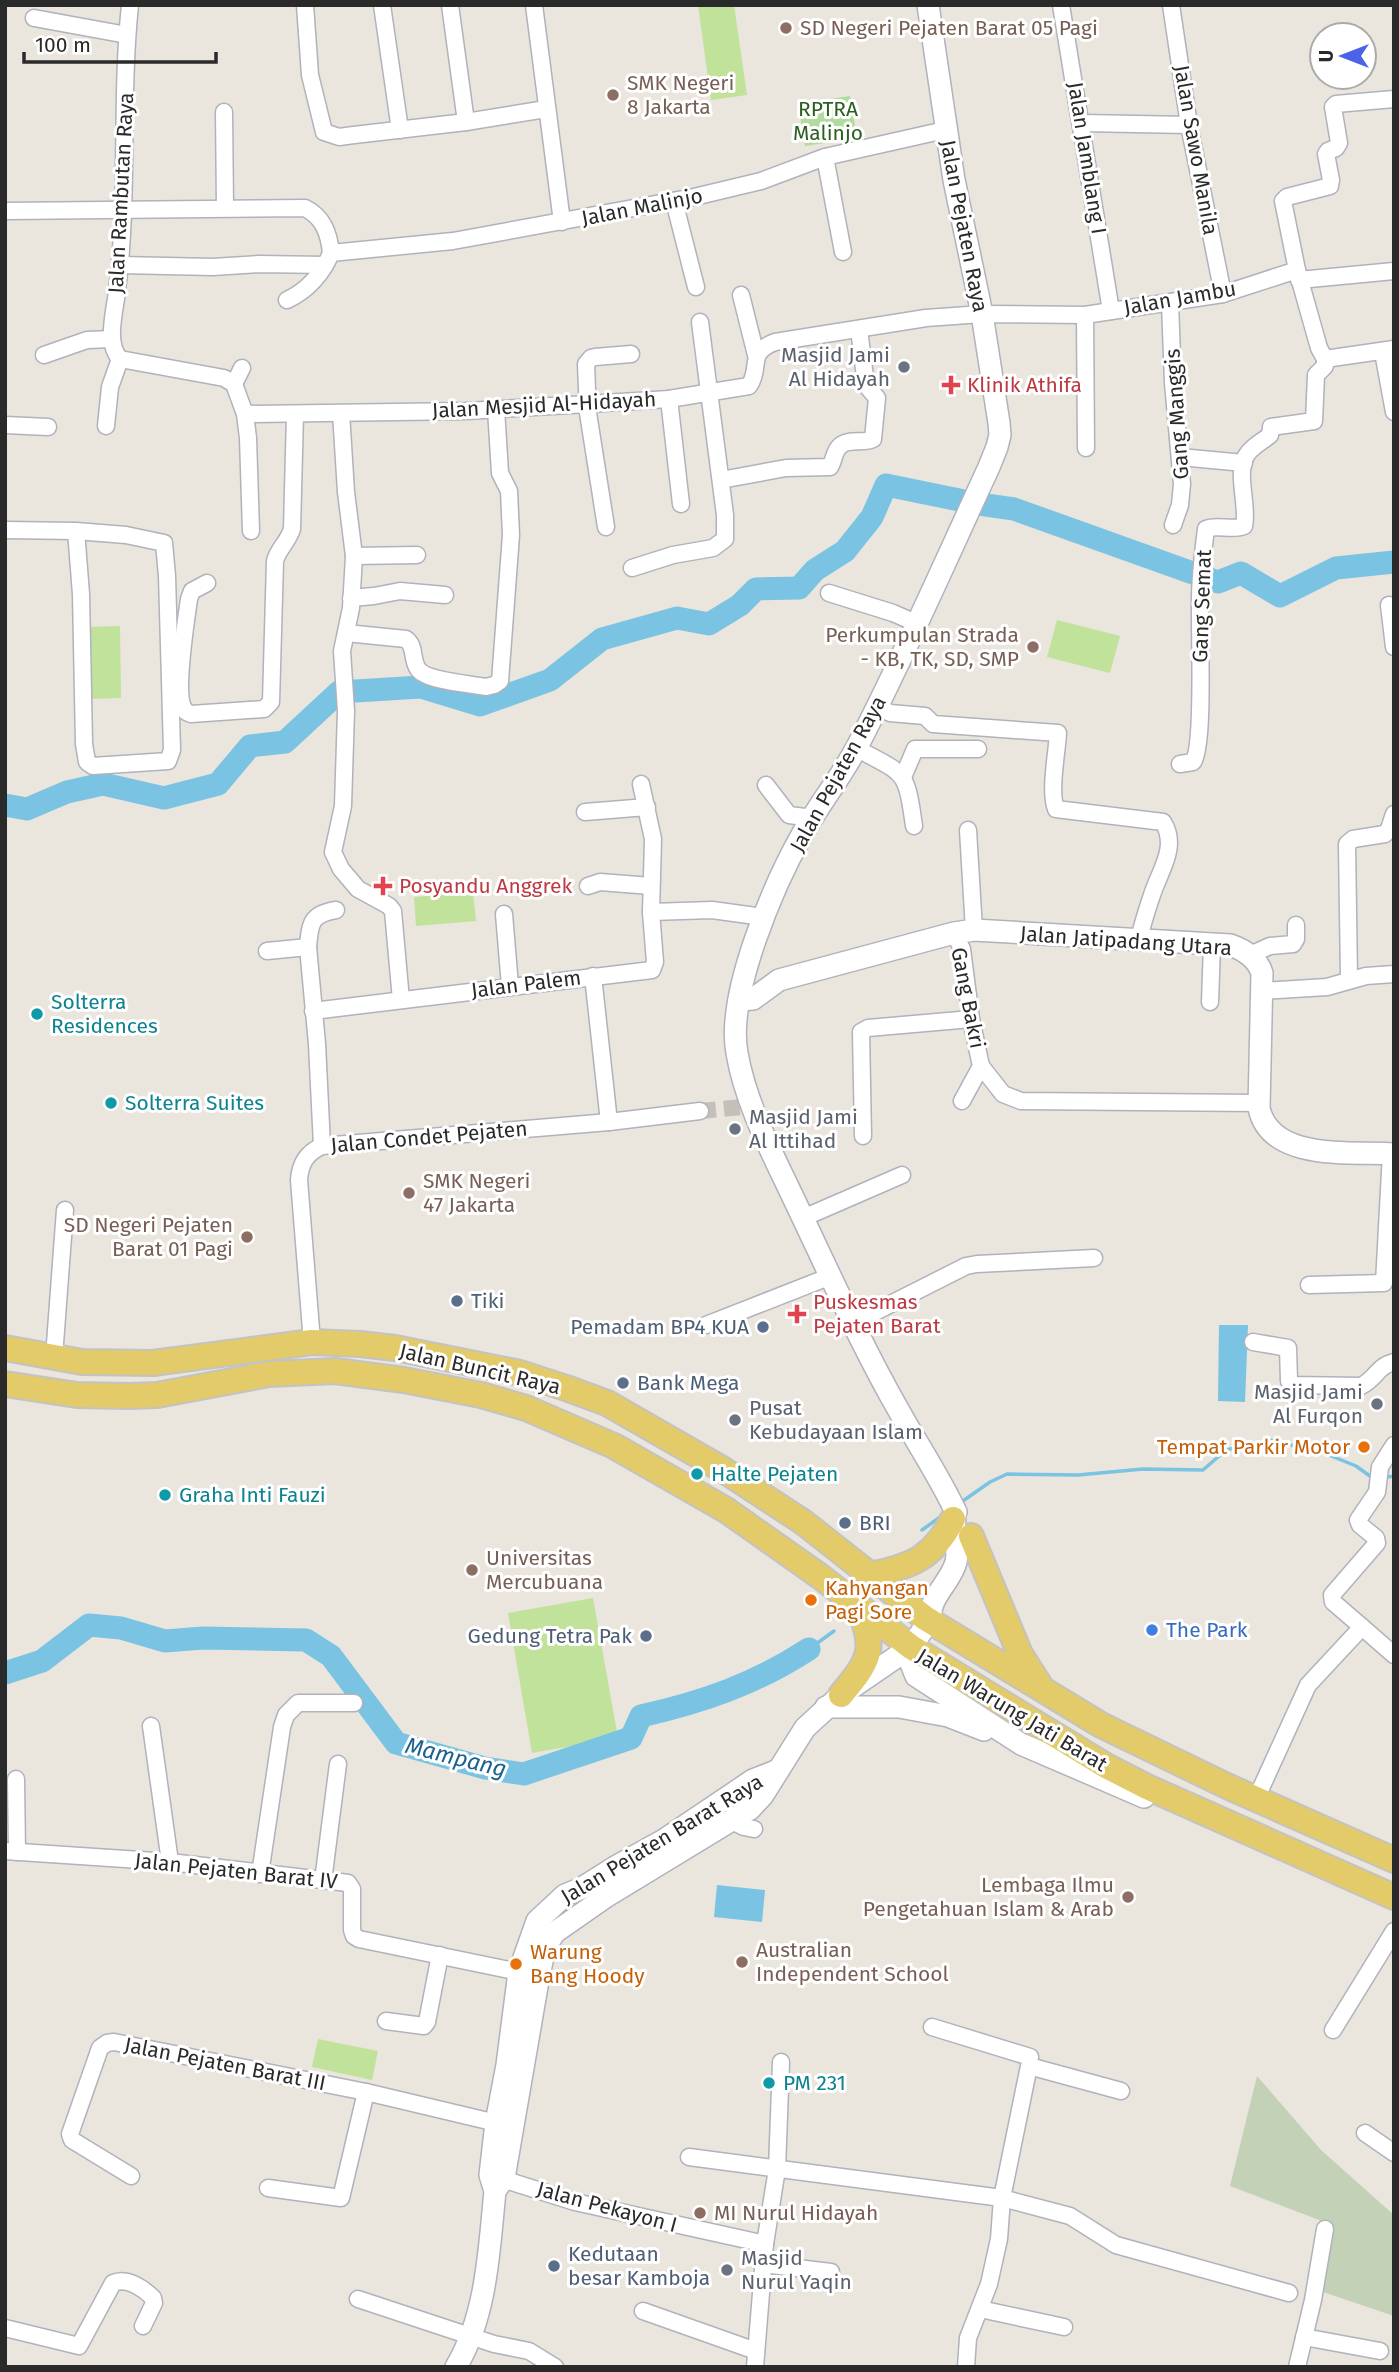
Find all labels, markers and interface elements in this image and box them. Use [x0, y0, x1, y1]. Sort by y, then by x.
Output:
place label: SD Negeri Pejaten Barat 05 Pagi [800, 15, 1098, 41]
marker: SD Negeri Pejaten Barat 05 Pagi [778, 20, 794, 36]
scale bar [24, 21, 217, 65]
north arrow [1308, 21, 1378, 91]
text: 100 m [35, 32, 91, 58]
text: U [1315, 50, 1338, 62]
street label: Jalan Sawo Manila [1168, 63, 1224, 237]
place label: SMK Negeri 8 Jakarta [627, 70, 734, 120]
street label: Jalan Jamblang I [1062, 80, 1112, 236]
marker: SMK Negeri 8 Jakarta [605, 87, 621, 103]
street label: Jalan Rambutan Raya [103, 92, 139, 294]
park label: RPTRA Malinjo [793, 96, 863, 146]
street label: Jalan Pejaten Raya [935, 138, 993, 314]
street label: Jalan Malinjo [579, 182, 705, 232]
street label: Jalan Jambu [1122, 275, 1238, 321]
place label: Masjid Jami Al Hidayah [781, 342, 890, 392]
street label: Gang Manggis [1159, 348, 1195, 480]
marker: Masjid Jami Al Hidayah [896, 359, 912, 375]
place label: Klinik Athifa [967, 372, 1082, 398]
marker: Klinik Athifa [941, 375, 961, 395]
street label: Jalan Mesjid Al-Hidayah [431, 386, 657, 424]
street label: Gang Semat [1187, 548, 1217, 663]
place label: Perkumpulan Strada - KB, TK, SD, SMP [825, 622, 1019, 672]
marker: Perkumpulan Strada - KB, TK, SD, SMP [1025, 639, 1041, 655]
street label: Jalan Pejaten Raya [784, 691, 892, 857]
place label: Posyandu Anggrek [399, 873, 572, 899]
marker: Posyandu Anggrek [373, 876, 393, 896]
street label: Jalan Jatipadang Utara [1019, 921, 1233, 961]
street label: Gang Bakri [945, 945, 991, 1051]
street label: Jalan Palem [469, 964, 583, 1004]
place label: Solterra Residences [51, 989, 158, 1039]
marker: Solterra Residences [29, 1006, 45, 1022]
place label: Solterra Suites [125, 1090, 264, 1116]
marker: Solterra Suites [103, 1095, 119, 1111]
place label: Masjid Jami Al Ittihad [749, 1104, 858, 1154]
street label: Jalan Condet Pejaten [330, 1115, 528, 1159]
marker: Masjid Jami Al Ittihad [727, 1121, 743, 1137]
place label: SMK Negeri 47 Jakarta [423, 1168, 530, 1218]
marker: SMK Negeri 47 Jakarta [401, 1185, 417, 1201]
place label: SD Negeri Pejaten Barat 01 Pagi [64, 1212, 233, 1262]
marker: SD Negeri Pejaten Barat 01 Pagi [239, 1229, 255, 1245]
place label: Tiki [471, 1288, 504, 1314]
place label: Puskesmas Pejaten Barat [813, 1289, 941, 1339]
marker: Tiki [449, 1293, 465, 1309]
marker: Puskesmas Pejaten Barat [787, 1304, 807, 1324]
place label: Pemadam BP4 KUA [570, 1314, 749, 1340]
marker: Pemadam BP4 KUA [755, 1319, 771, 1335]
street label: Jalan Buncit Raya [397, 1338, 563, 1400]
place label: Bank Mega [637, 1370, 740, 1396]
marker: Bank Mega [615, 1375, 631, 1391]
place label: Masjid Jami Al Furqon [1254, 1379, 1363, 1429]
place label: Pusat Kebudayaan Islam [749, 1395, 923, 1445]
marker: Masjid Jami Al Furqon [1369, 1396, 1385, 1412]
marker: Pusat Kebudayaan Islam [727, 1412, 743, 1428]
place label: Tempat Parkir Motor [1157, 1434, 1350, 1460]
marker: Tempat Parkir Motor [1356, 1439, 1372, 1455]
place label: Halte Pejaten [711, 1461, 838, 1487]
marker: Halte Pejaten [689, 1466, 705, 1482]
place label: Graha Inti Fauzi [179, 1482, 326, 1508]
marker: Graha Inti Fauzi [157, 1487, 173, 1503]
place label: BRI [859, 1510, 891, 1536]
marker: BRI [837, 1515, 853, 1531]
place label: Universitas Mercubuana [486, 1545, 603, 1595]
marker: Universitas Mercubuana [464, 1562, 480, 1578]
place label: Kahyangan Pagi Sore [825, 1575, 929, 1625]
marker: Kahyangan Pagi Sore [803, 1592, 819, 1608]
place label: The Park [1166, 1617, 1248, 1643]
marker: The Park [1144, 1622, 1160, 1638]
place label: Gedung Tetra Pak [467, 1623, 632, 1649]
marker: Gedung Tetra Pak [638, 1628, 654, 1644]
street label: Jalan Warung Jati Barat [912, 1643, 1112, 1777]
water label: Mampang [402, 1731, 510, 1783]
street label: Jalan Pejaten Barat Raya [556, 1768, 768, 1910]
street label: Jalan Pejaten Barat IV [133, 1847, 339, 1895]
place label: Lembaga Ilmu Pengetahuan Islam & Arab [863, 1872, 1114, 1922]
marker: Lembaga Ilmu Pengetahuan Islam & Arab [1120, 1889, 1136, 1905]
place label: Australian Independent School [756, 1937, 949, 1987]
place label: Warung Bang Hoody [530, 1939, 645, 1989]
marker: Australian Independent School [734, 1954, 750, 1970]
marker: Warung Bang Hoody [508, 1956, 524, 1972]
street label: Jalan Pejaten Barat III [122, 2032, 328, 2096]
place label: PM 231 [783, 2070, 846, 2096]
marker: PM 231 [761, 2075, 777, 2091]
street label: Jalan Pekayon I [534, 2176, 680, 2238]
place label: MI Nurul Hidayah [714, 2200, 878, 2226]
marker: MI Nurul Hidayah [692, 2205, 708, 2221]
place label: Kedutaan besar Kamboja [568, 2241, 710, 2291]
place label: Masjid Nurul Yaqin [741, 2245, 852, 2295]
marker: Kedutaan besar Kamboja [546, 2258, 562, 2274]
marker: Masjid Nurul Yaqin [719, 2262, 735, 2278]

